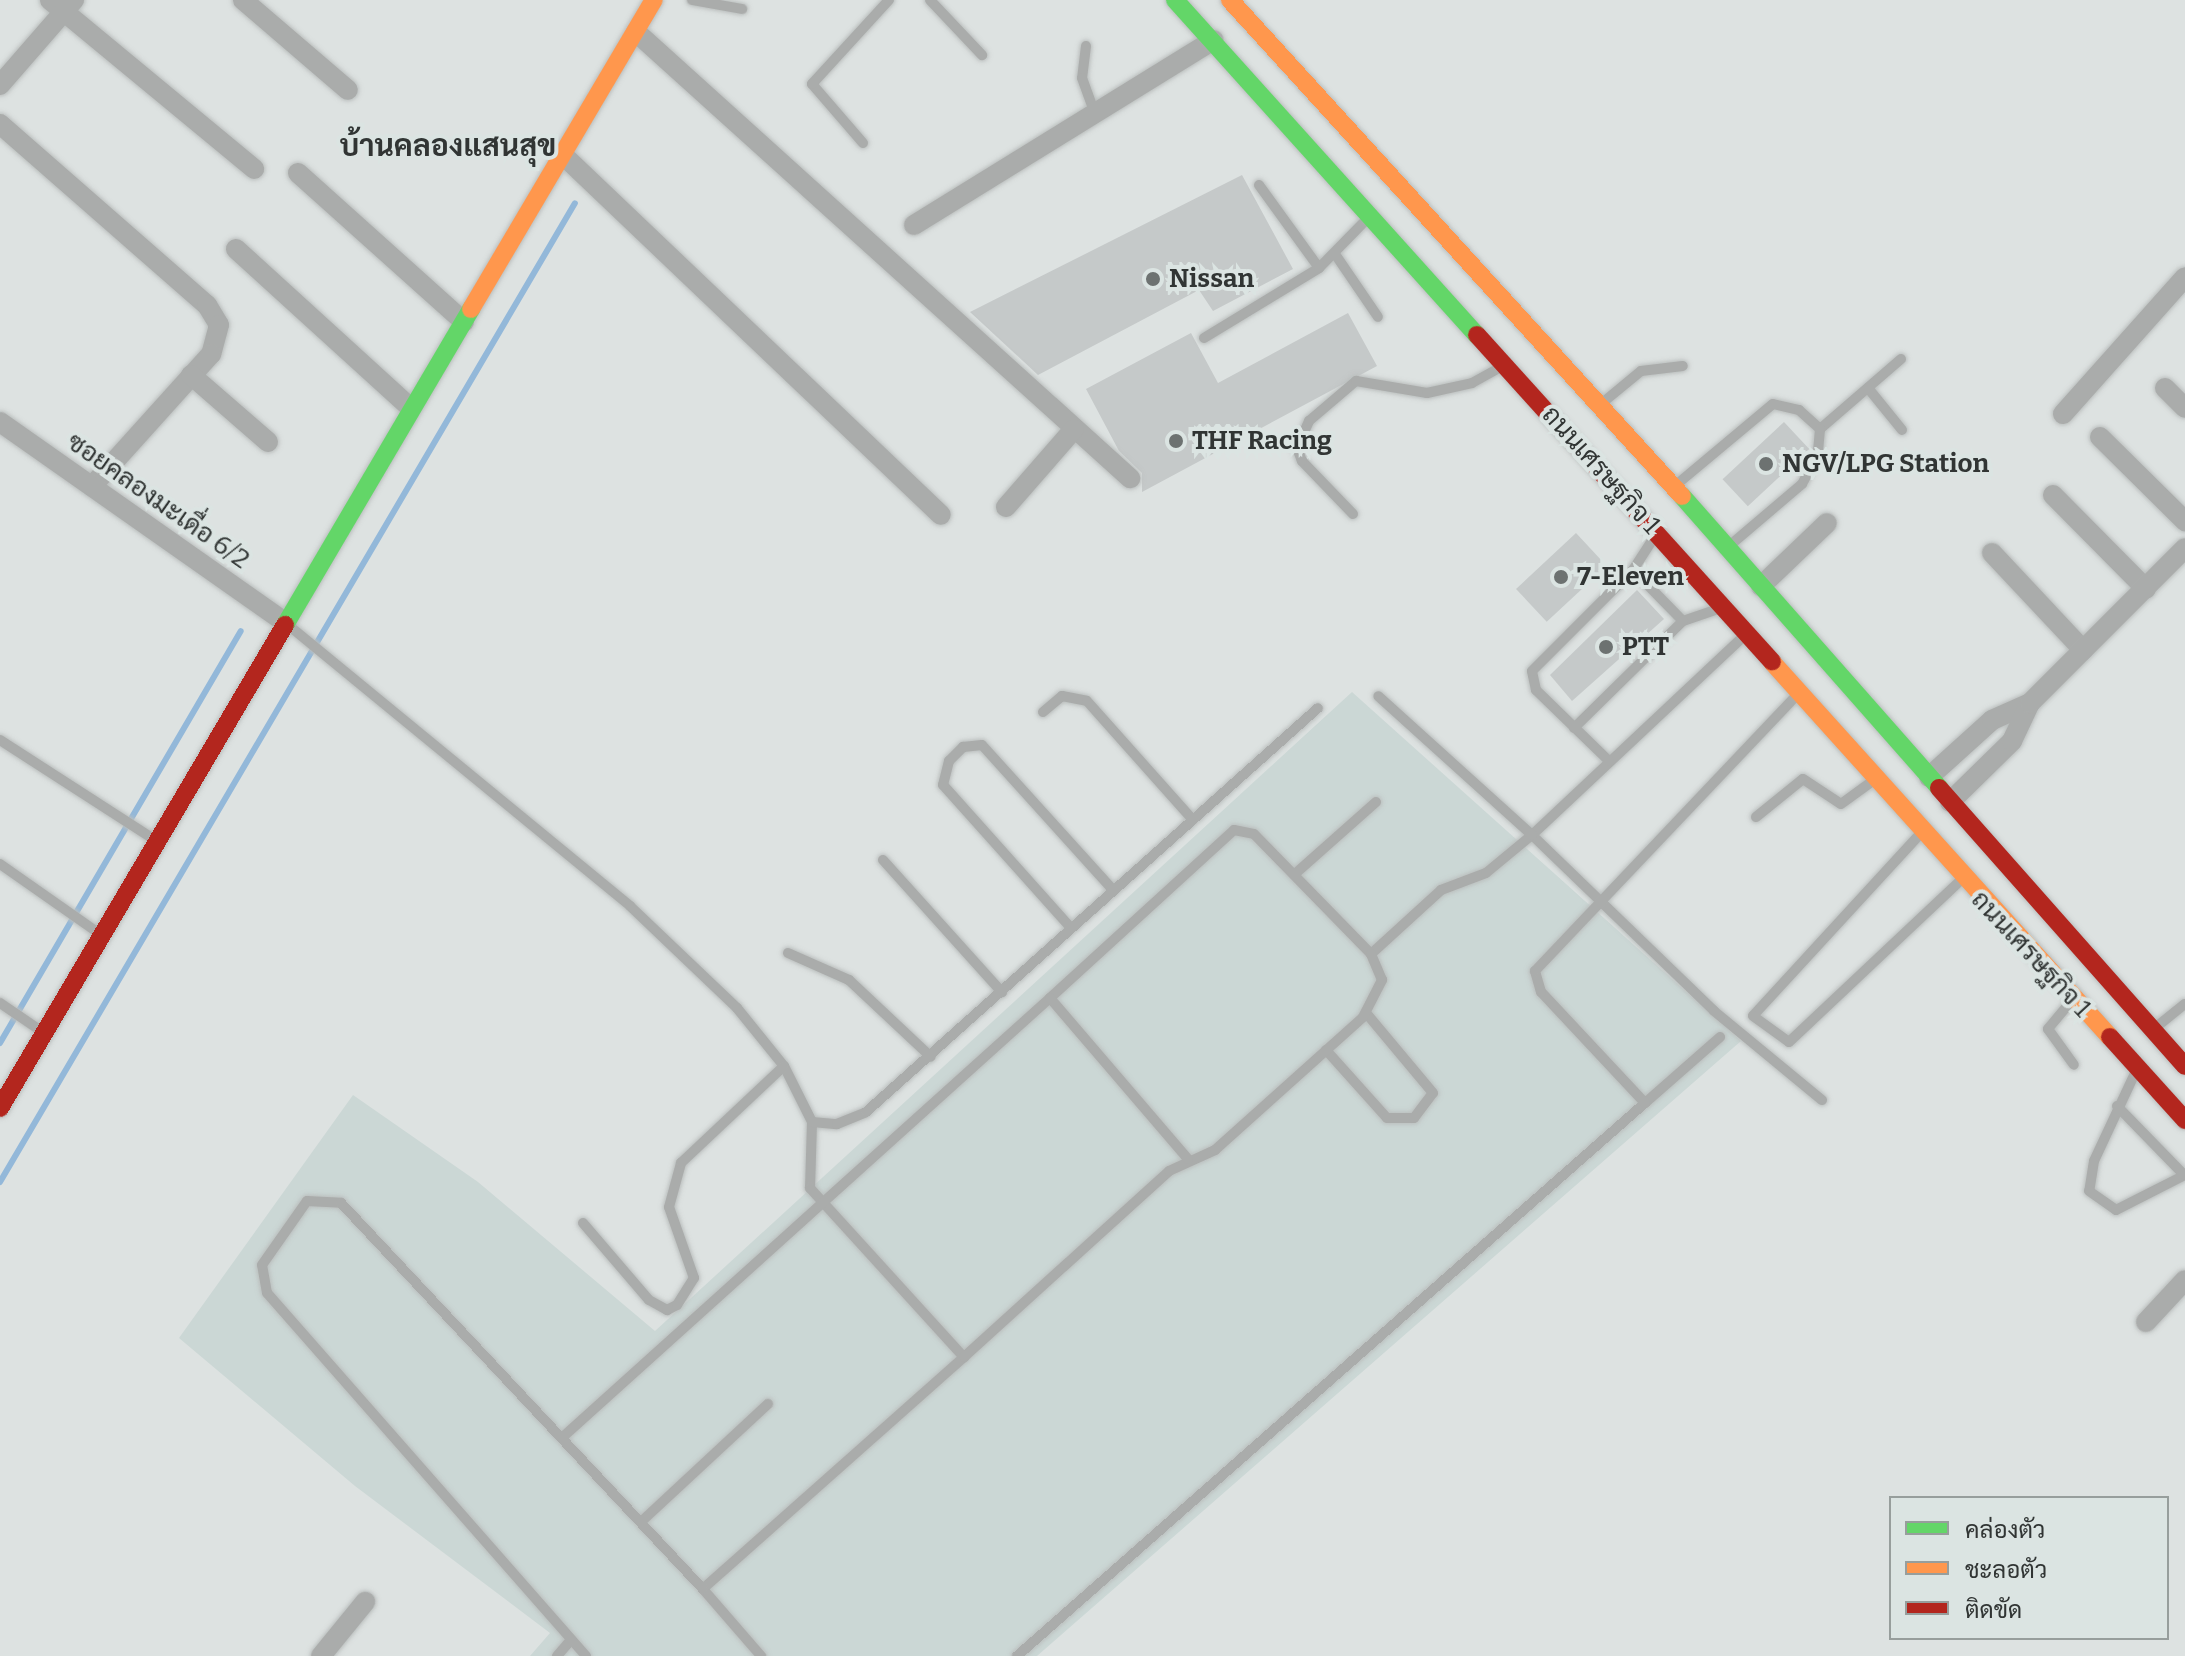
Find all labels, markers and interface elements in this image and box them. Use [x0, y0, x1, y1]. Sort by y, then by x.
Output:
district label: บ้านคลองแสนสุข [340, 128, 556, 164]
place label: Nissan [1169, 263, 1254, 295]
marker: Nissan [1144, 270, 1162, 288]
street label: ถนนเศรษฐกิจ 1 [1535, 400, 1667, 540]
place label: THF Racing [1192, 425, 1332, 457]
street label: ซอยคลองมะเดื่อ 6/2 [61, 426, 255, 576]
marker: THF Racing [1167, 432, 1185, 450]
place label: NGV/LPG Station [1782, 448, 1989, 480]
marker: NGV/LPG Station [1757, 455, 1775, 473]
place label: 7-Eleven [1577, 561, 1684, 593]
marker: 7-Eleven [1552, 568, 1570, 586]
place label: PTT [1622, 631, 1669, 663]
marker: PTT [1597, 638, 1615, 656]
street label: ถนนเศรษฐกิจ 1 [1965, 884, 2097, 1024]
legend [1889, 1496, 2169, 1640]
text: คล่องตัว [1965, 1516, 2045, 1544]
text: ชะลอตัว [1965, 1556, 2047, 1584]
text: ติดขัด [1965, 1596, 2022, 1624]

